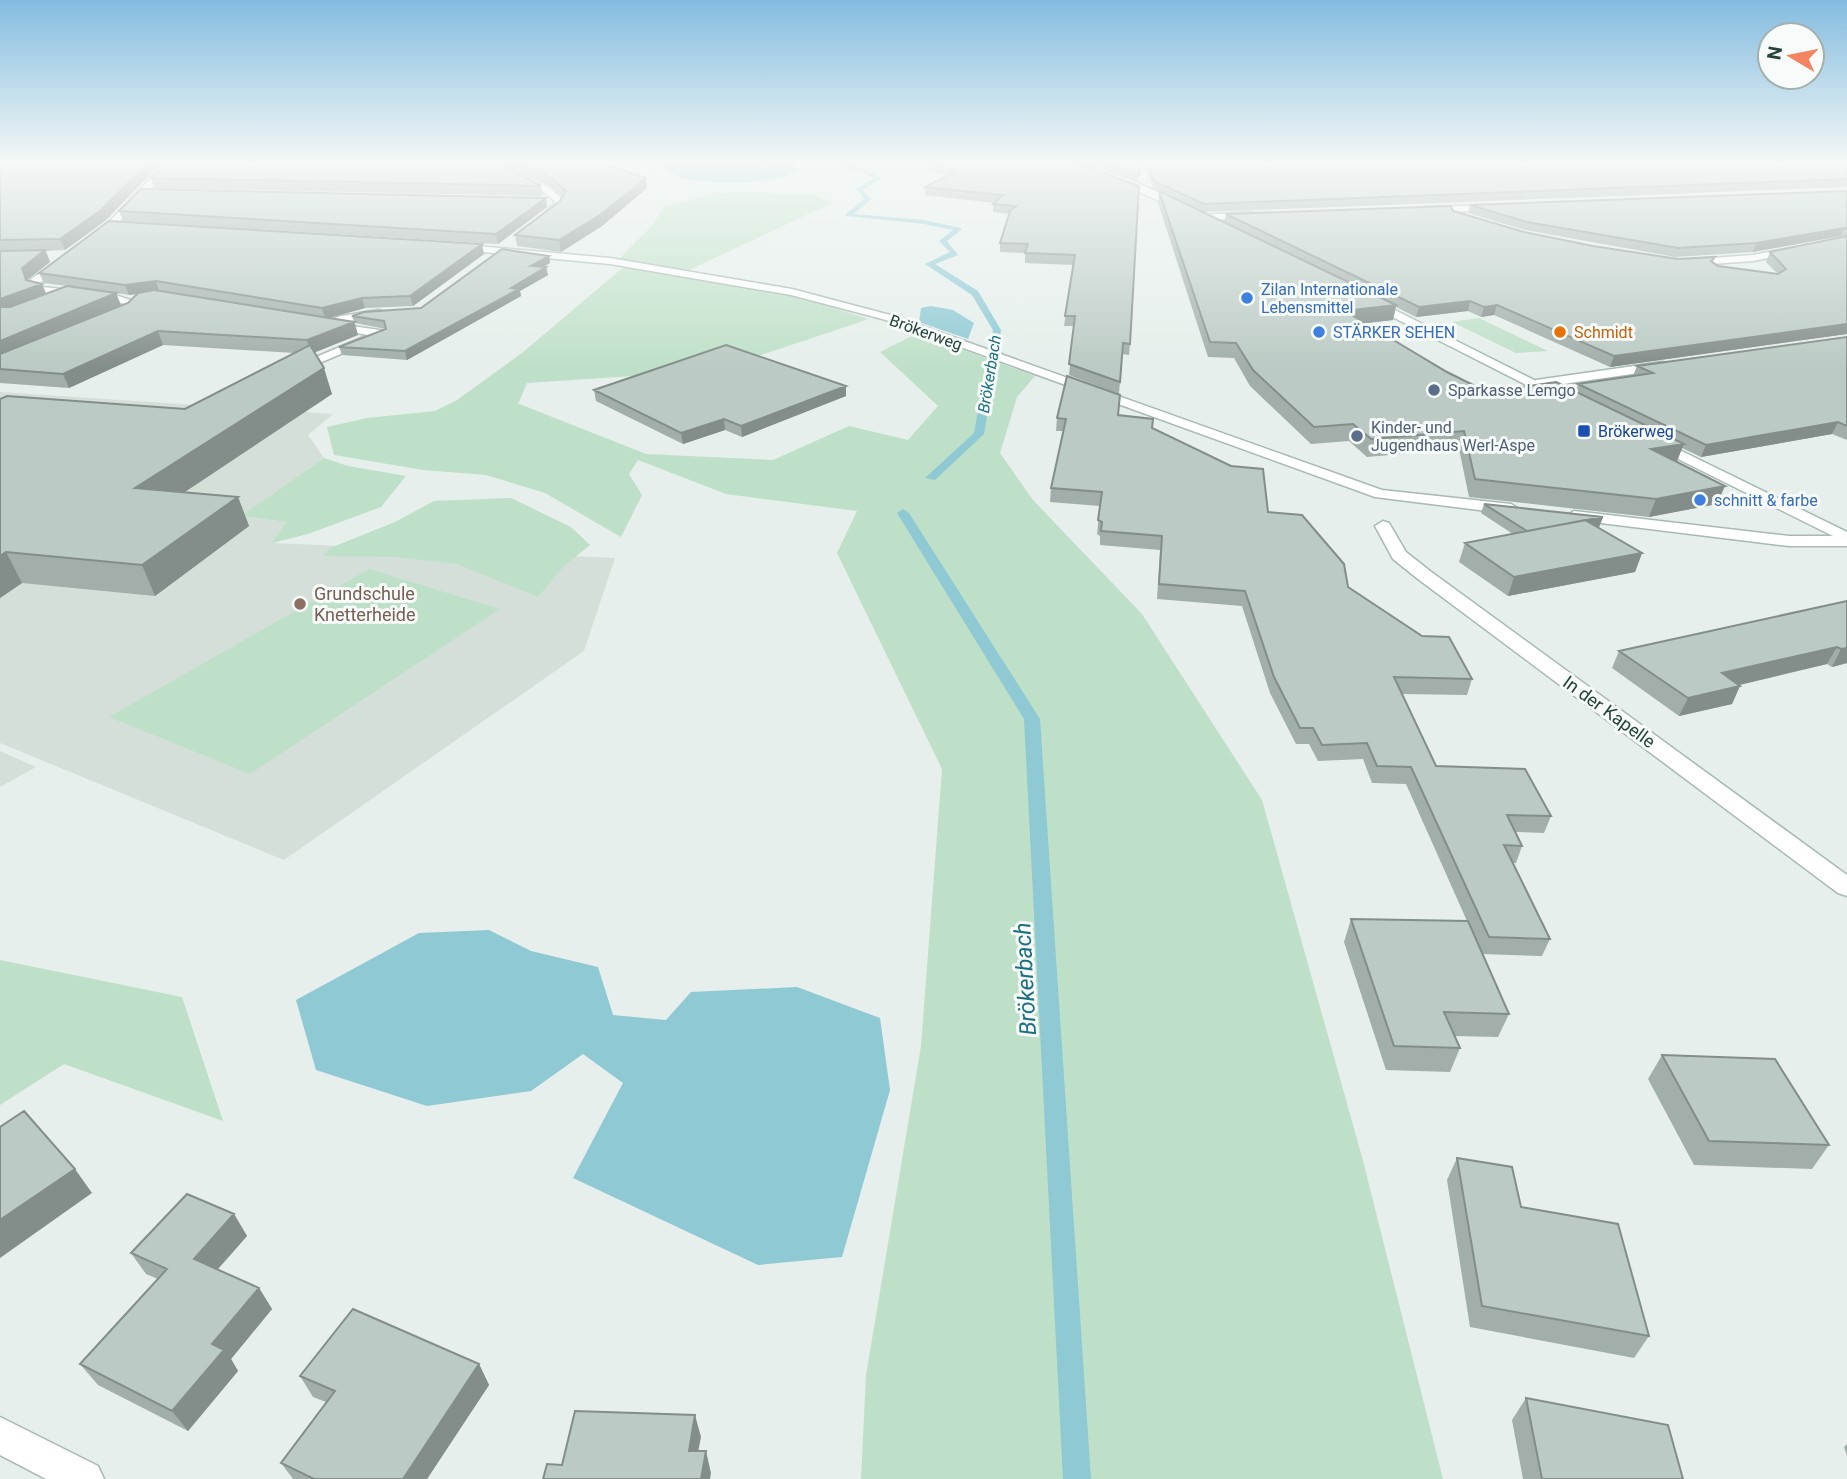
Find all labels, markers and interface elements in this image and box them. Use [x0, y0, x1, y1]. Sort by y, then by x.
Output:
north arrow [1756, 21, 1826, 91]
text: N [1762, 45, 1787, 62]
place label: Zilan Internationale Lebensmittel [1261, 280, 1398, 317]
marker: Zilan Internationale Lebensmittel [1239, 290, 1255, 306]
street label: Brökerweg [887, 311, 965, 354]
place label: STÄRKER SEHEN [1333, 323, 1455, 342]
place label: Schmidt [1574, 323, 1633, 342]
marker: STÄRKER SEHEN [1311, 324, 1327, 340]
marker: Schmidt [1552, 324, 1568, 340]
water label: Brökerbach [974, 334, 1005, 414]
place label: Sparkasse Lemgo [1448, 381, 1576, 400]
marker: Sparkasse Lemgo [1426, 382, 1442, 398]
place label: Kinder- und Jugendhaus Werl-Aspe [1371, 418, 1535, 455]
place label: Brökerweg [1598, 422, 1674, 441]
marker: Brökerweg [1576, 423, 1592, 439]
marker: Kinder- und Jugendhaus Werl-Aspe [1349, 428, 1365, 444]
place label: schnitt & farbe [1714, 491, 1818, 510]
marker: schnitt & farbe [1692, 492, 1708, 508]
place label: Grundschule Knetterheide [314, 583, 416, 625]
marker: Grundschule Knetterheide [292, 596, 308, 612]
street label: In der Kapelle [1559, 671, 1659, 752]
water label: Brökerbach [1009, 922, 1042, 1036]

